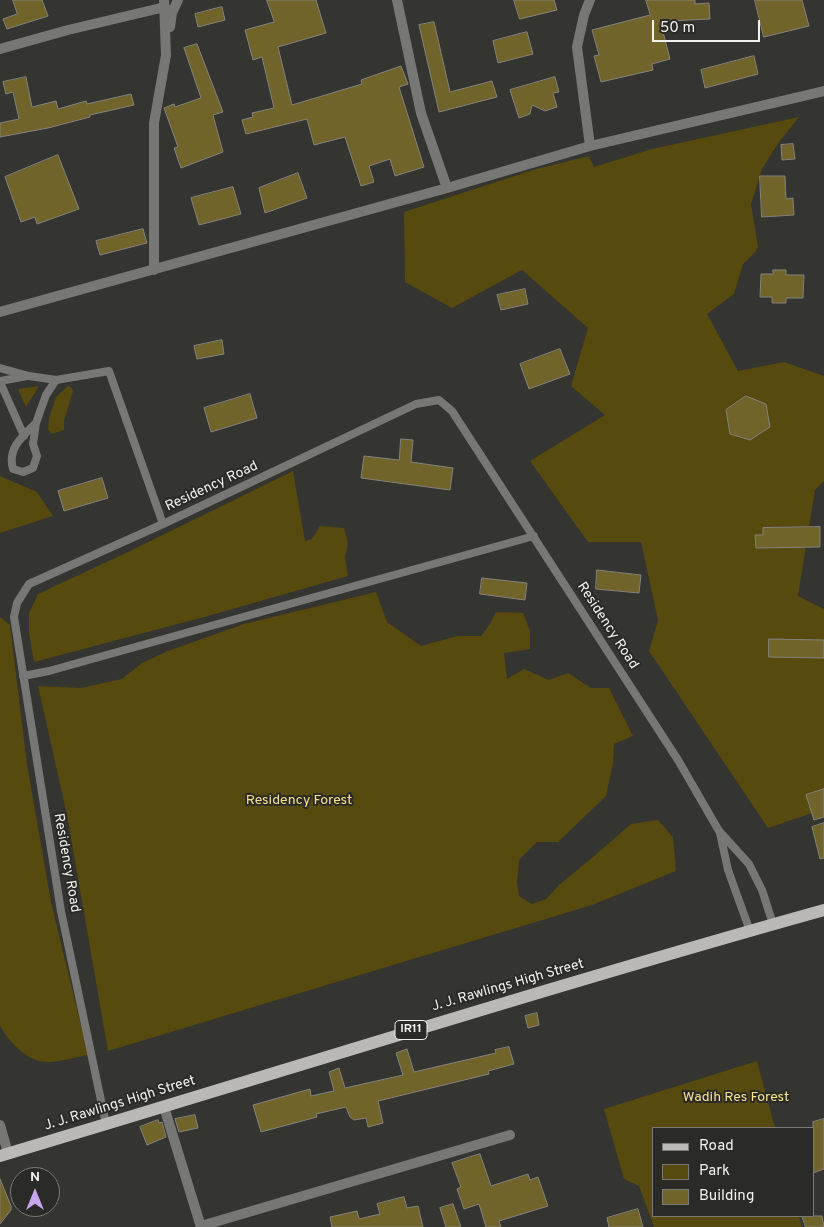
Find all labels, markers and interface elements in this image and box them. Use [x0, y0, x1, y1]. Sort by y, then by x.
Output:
scale bar [654, 10, 762, 42]
text: 50 m [660, 19, 695, 38]
street label: Residency Road [163, 458, 261, 516]
street label: Residency Road [573, 579, 641, 673]
park label: Residency Forest [246, 793, 352, 809]
street label: Residency Road [49, 812, 83, 914]
street label: J. J. Rawlings High Street [430, 956, 586, 1016]
road number: IR11 [395, 1020, 427, 1040]
street label: J. J. Rawlings High Street [42, 1073, 198, 1135]
park label: Wadih Res Forest [683, 1090, 789, 1106]
legend [652, 1127, 814, 1217]
text: Road [699, 1137, 734, 1156]
text: Park [699, 1162, 730, 1181]
north arrow [10, 1167, 60, 1217]
text: N [30, 1169, 40, 1186]
text: Building [699, 1187, 754, 1206]

